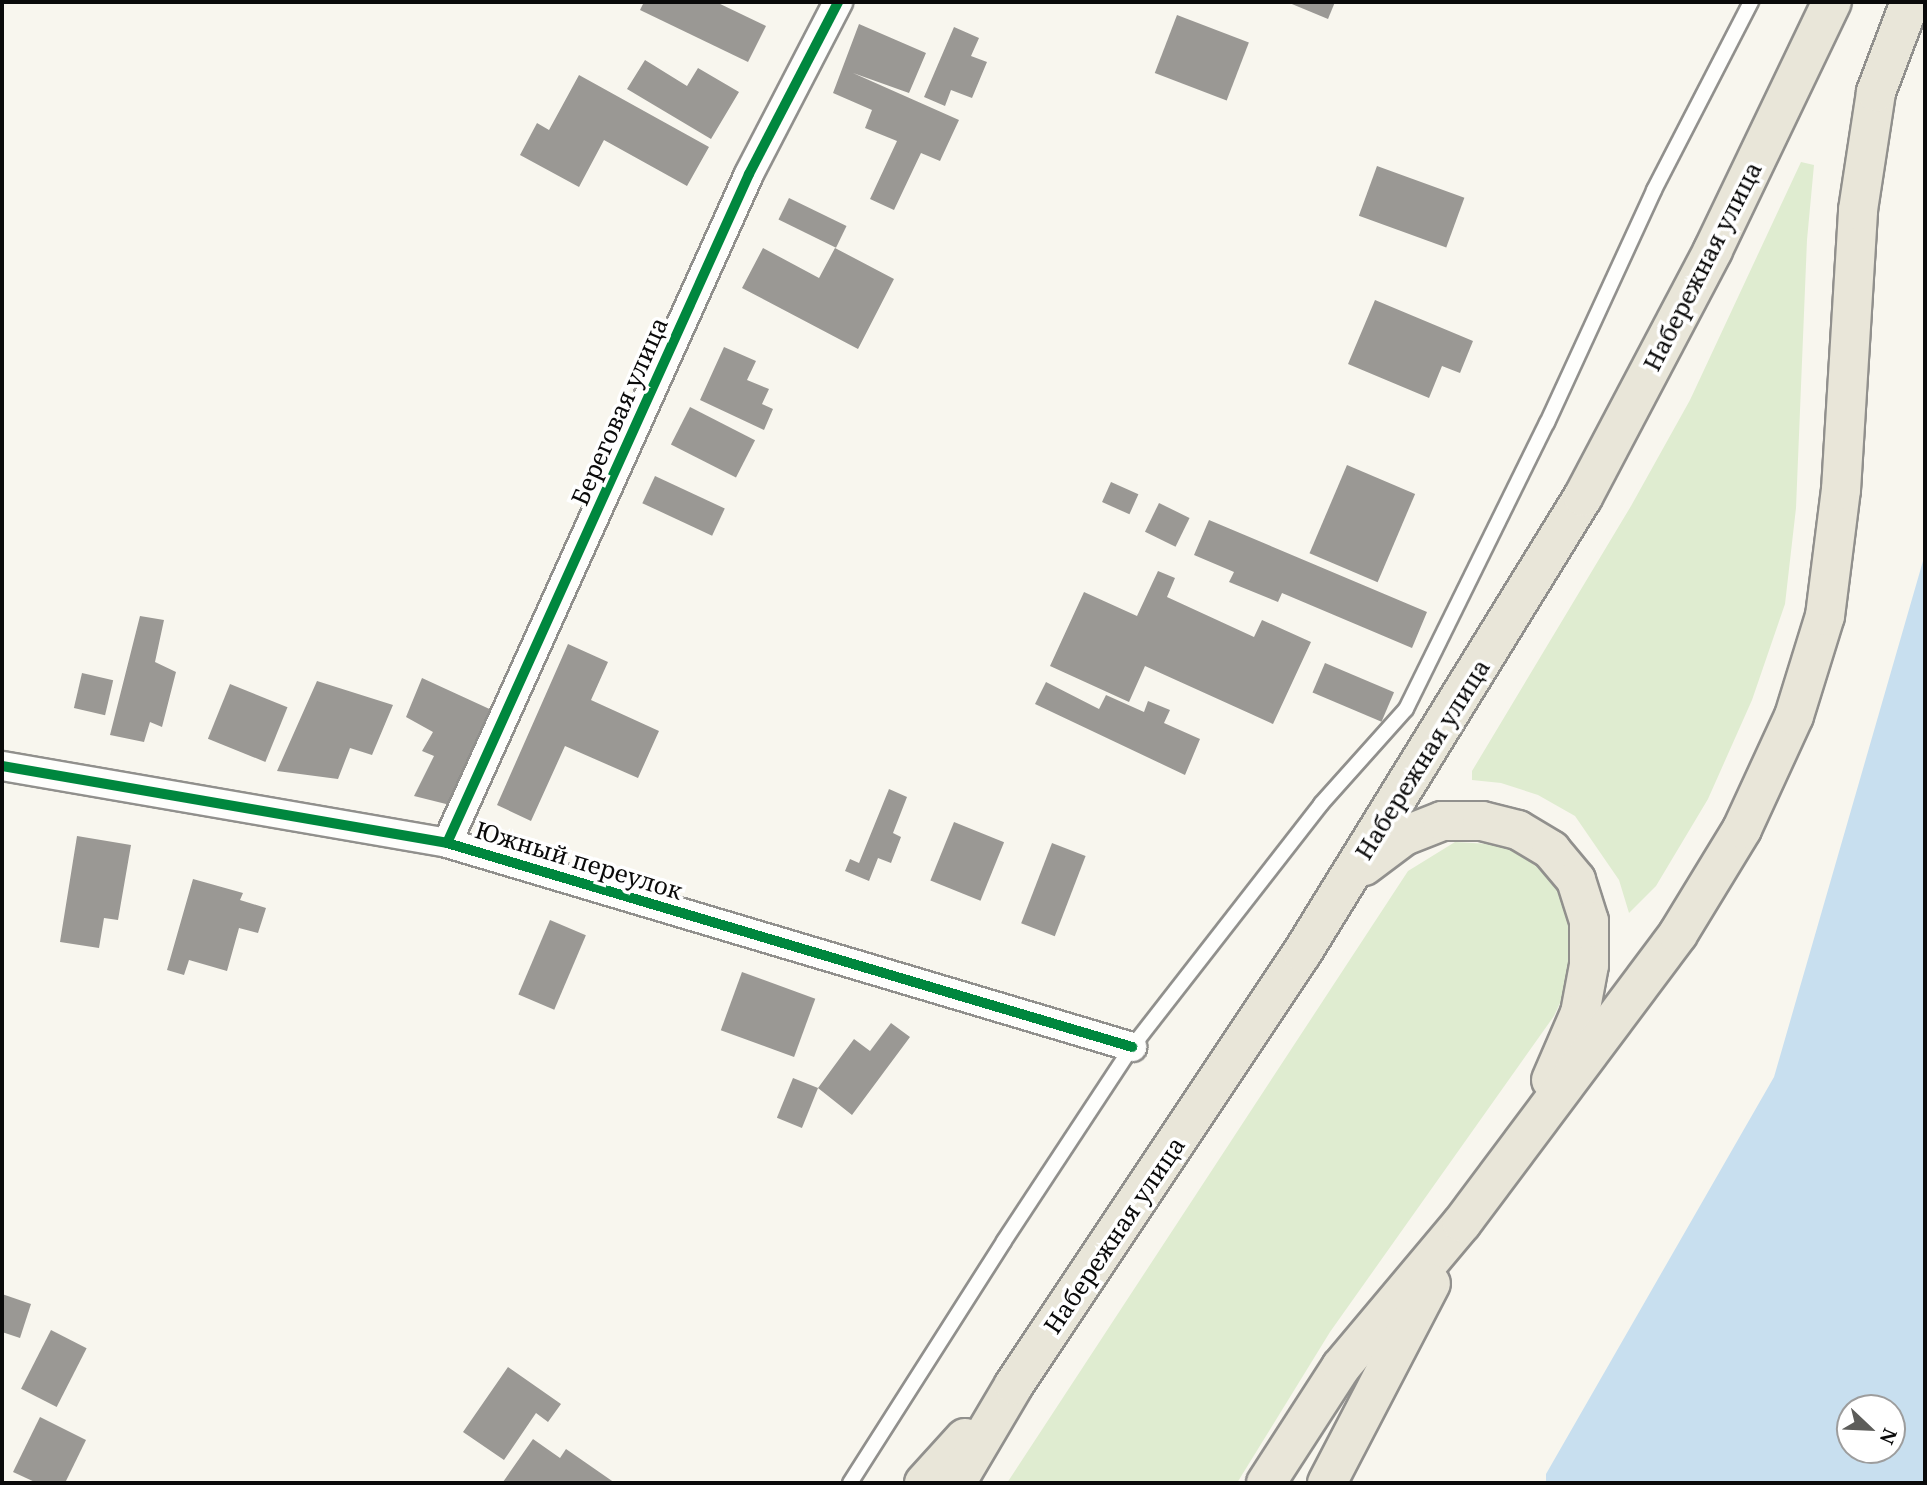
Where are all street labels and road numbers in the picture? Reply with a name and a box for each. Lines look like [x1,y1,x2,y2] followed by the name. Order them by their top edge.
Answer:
[1637,157,1767,375] street label: Набережная улица
[565,313,673,509] street label: Береговая улица
[1349,654,1495,864] street label: Набережная улица
[472,815,686,905] street label: Южный переулок
[1038,1131,1190,1339] street label: Набережная улица

